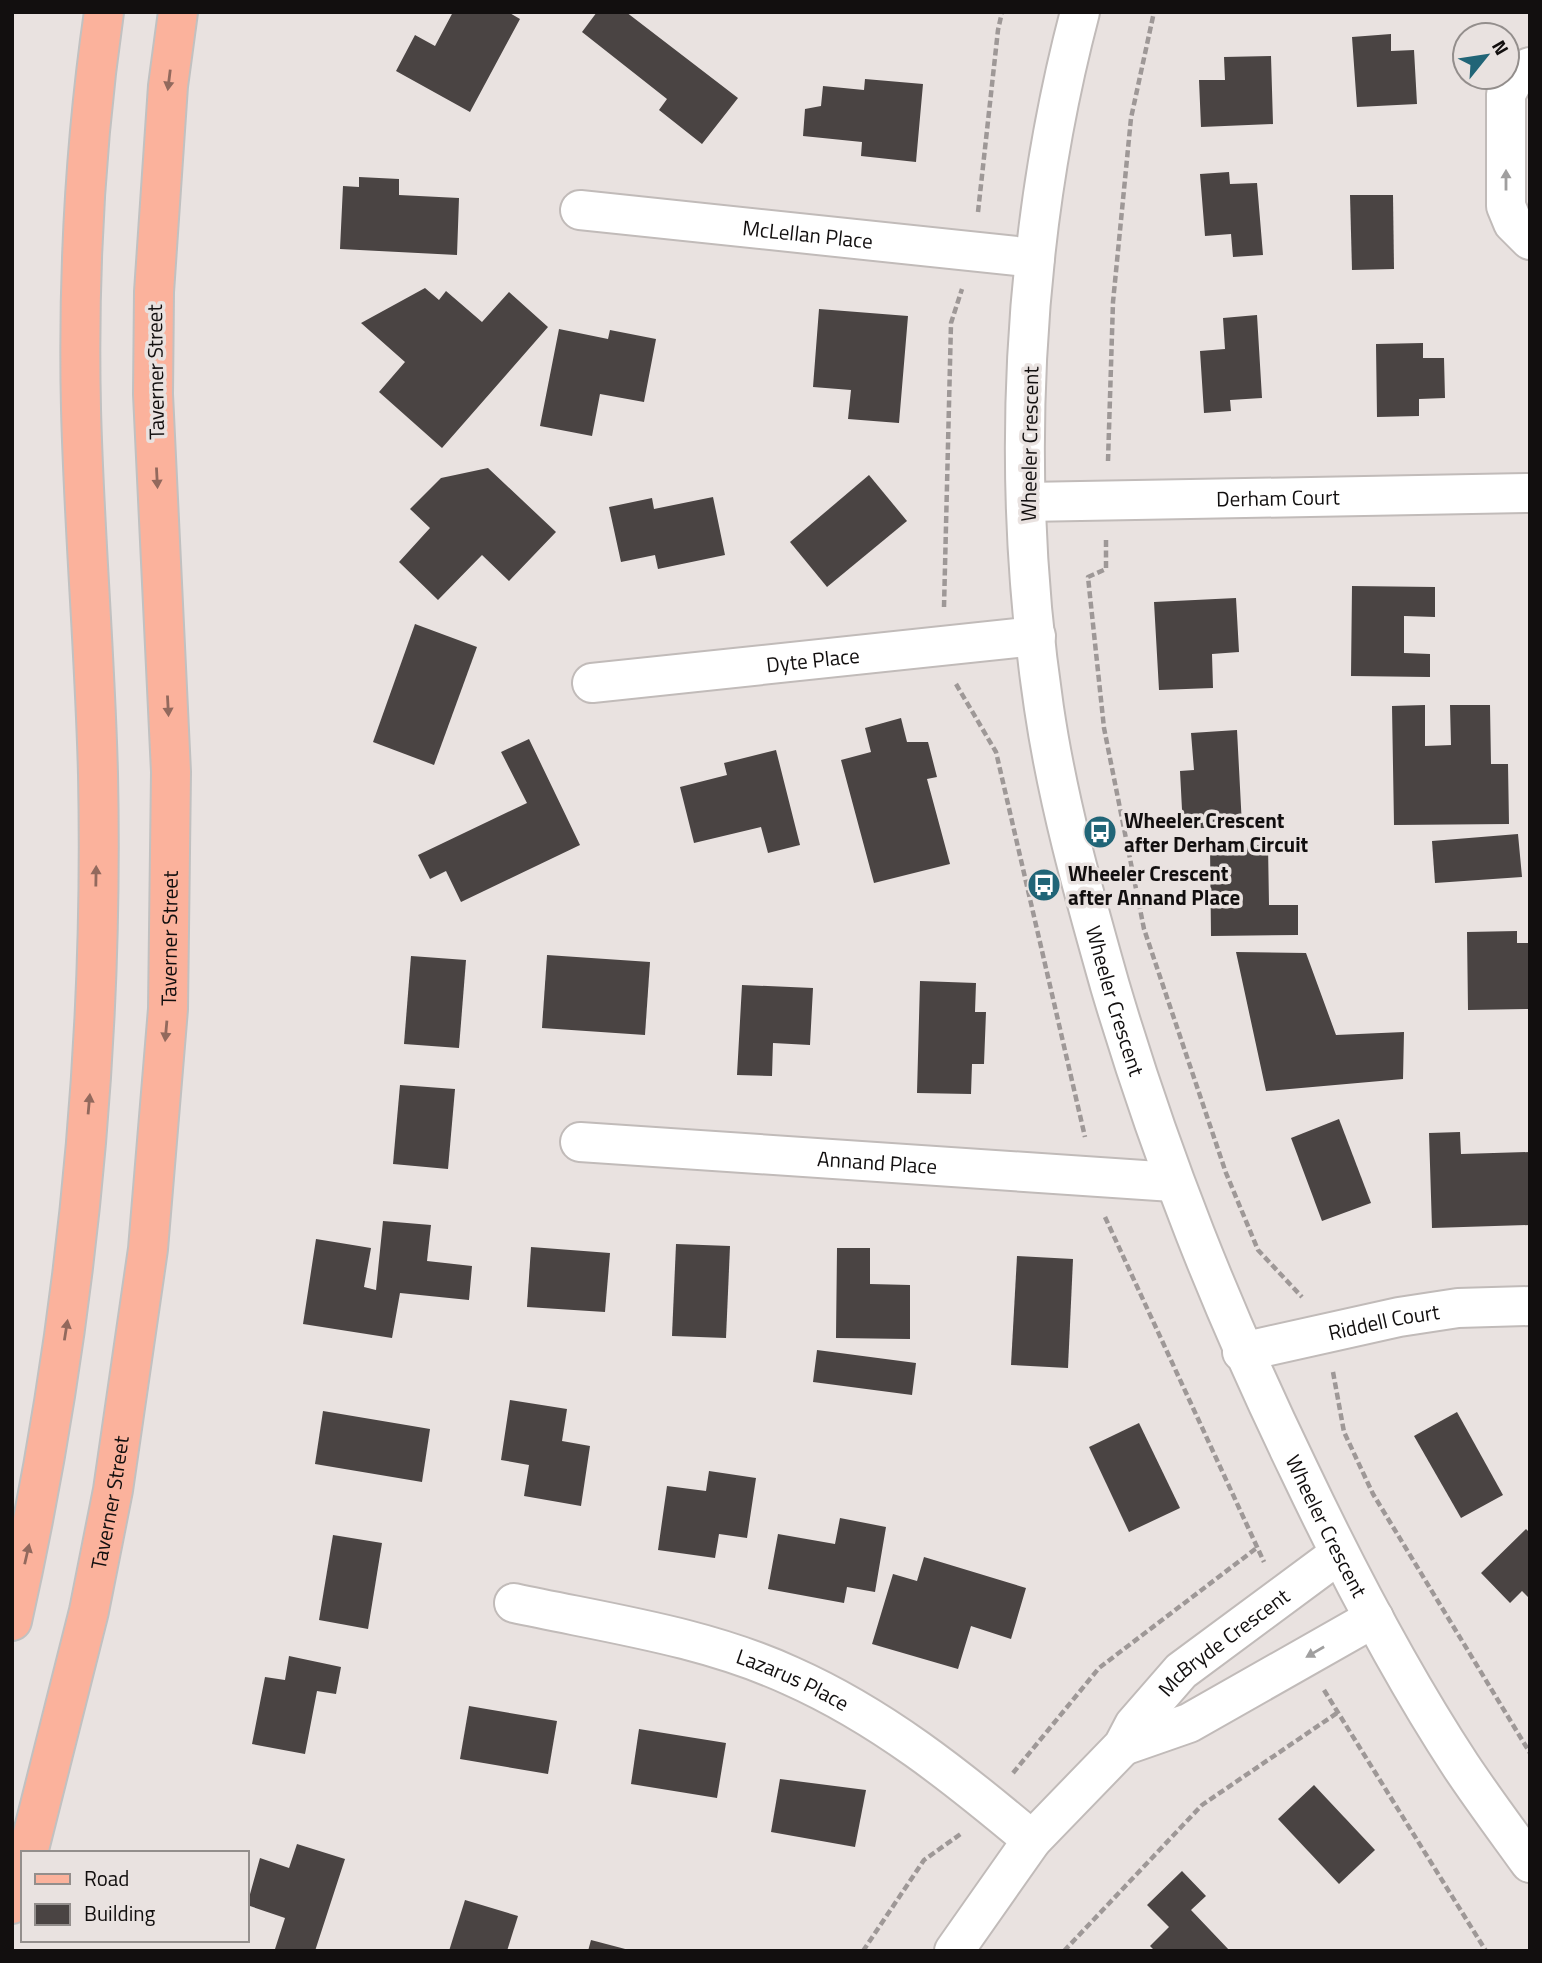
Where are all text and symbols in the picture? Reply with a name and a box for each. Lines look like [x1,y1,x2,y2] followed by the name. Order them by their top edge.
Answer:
[1451,21,1521,91] north arrow
[1485,34,1517,60] text: N
[163,69,174,91] one-way arrow
[1500,169,1512,191] one-way arrow
[741,211,875,257] street label: McLellan Place
[138,303,172,440] street label: Taverner Street
[1012,365,1046,522] street label: Wheeler Crescent
[152,468,163,490] one-way arrow
[1216,480,1341,515] street label: Derham Court
[764,639,861,680] street label: Dyte Place
[162,695,173,717] one-way arrow
[1124,804,1309,860] place label: Wheeler Crescent after Derham Circuit
[1081,813,1119,851] bus stop icon: Wheeler Crescent after Derham Circuit
[1068,857,1240,913] place label: Wheeler Crescent after Annand Place
[90,865,102,887] one-way arrow
[1025,866,1063,904] bus stop icon: Wheeler Crescent after Annand Place
[152,870,186,1006] street label: Taverner Street
[1078,922,1153,1081] street label: Wheeler Crescent
[160,1020,171,1042] one-way arrow
[84,1093,95,1115] one-way arrow
[816,1142,938,1182] street label: Annand Place
[1325,1295,1442,1348] street label: Riddell Court
[61,1319,72,1341] one-way arrow
[82,1433,137,1572] street label: Taverner Street
[1278,1449,1376,1603] street label: Wheeler Crescent
[22,1543,33,1565] one-way arrow
[1150,1580,1297,1703] street label: McBryde Crescent
[732,1640,855,1719] street label: Lazarus Place
[1305,1646,1324,1658] one-way arrow
[21,1851,248,1942] legend
[84,1862,129,1894] text: Road
[84,1897,156,1929] text: Building

